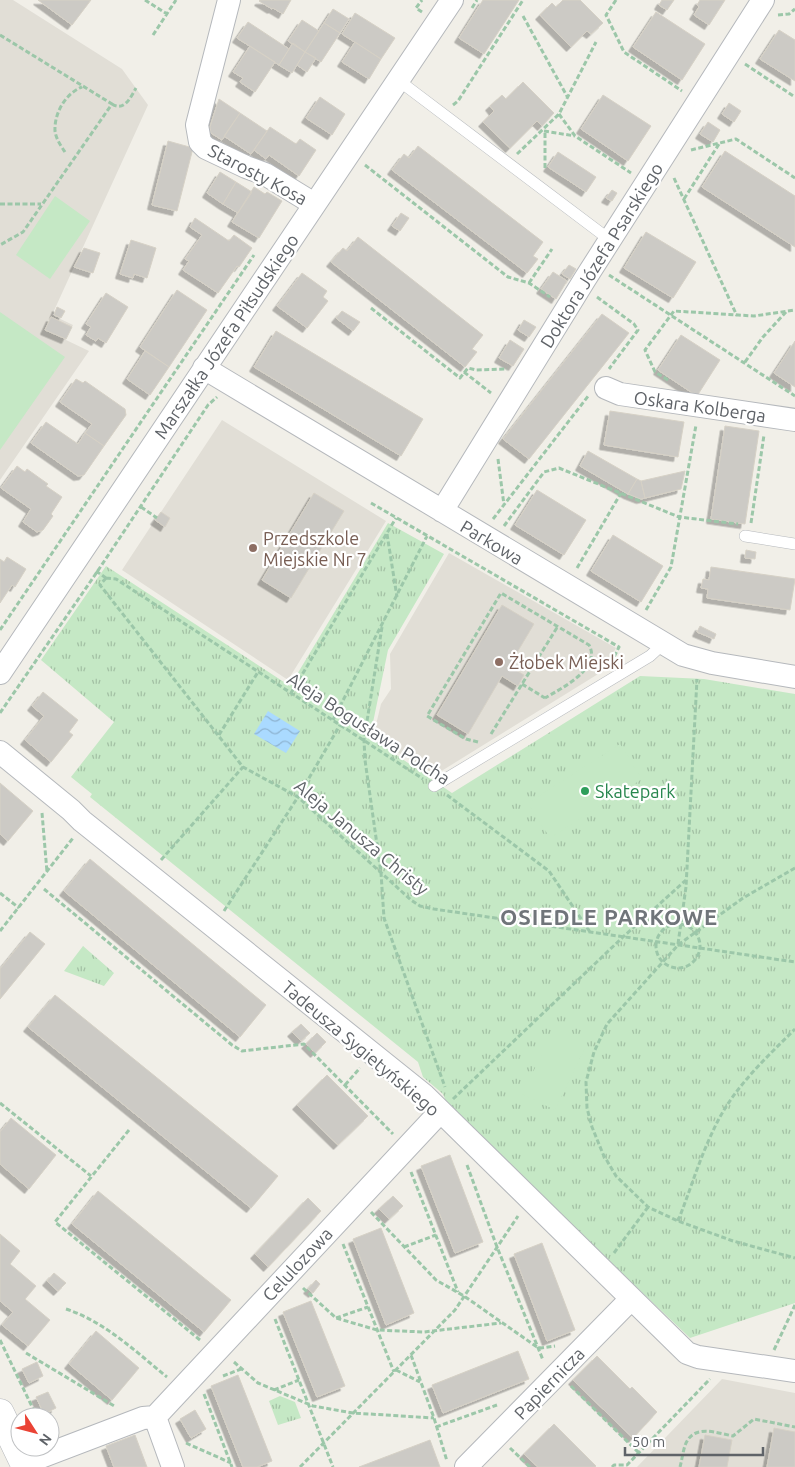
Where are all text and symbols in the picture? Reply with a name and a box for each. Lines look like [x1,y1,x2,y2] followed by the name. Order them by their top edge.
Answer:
[205,140,311,208] street label: Starosty Kosa
[536,159,666,351] street label: Doktora Józefa Psarskiego
[150,230,302,442] street label: Marszałka Józefa Piłsudskiego
[633,387,767,425] street label: Oskara Kolberga
[457,516,527,568] street label: Parkowa
[263,528,367,569] place label: Przedszkole Miejskie Nr 7
[247,542,259,554] marker: Przedszkole Miejskie Nr 7
[509,652,624,672] place label: Żłobek Miejski
[493,656,505,668] marker: Żłobek Miejski
[284,668,454,788] street label: Aleja Bogusława Polcha
[291,775,433,899] street label: Aleja Janusza Christy
[595,781,675,801] place label: Skatepark
[579,785,591,797] marker: Skatepark
[500,904,718,929] district label: OSIEDLE PARKOWE
[278,976,444,1120] street label: Tadeusza Sygietyńskiego
[258,1223,336,1305] street label: Celulozowa
[510,1343,588,1423] street label: Papiernicza
[10,1407,60,1457] north arrow
[625,1424,762,1456] scale bar
[36,1431,55,1449] text: N
[632,1433,665,1450] text: 50 m

